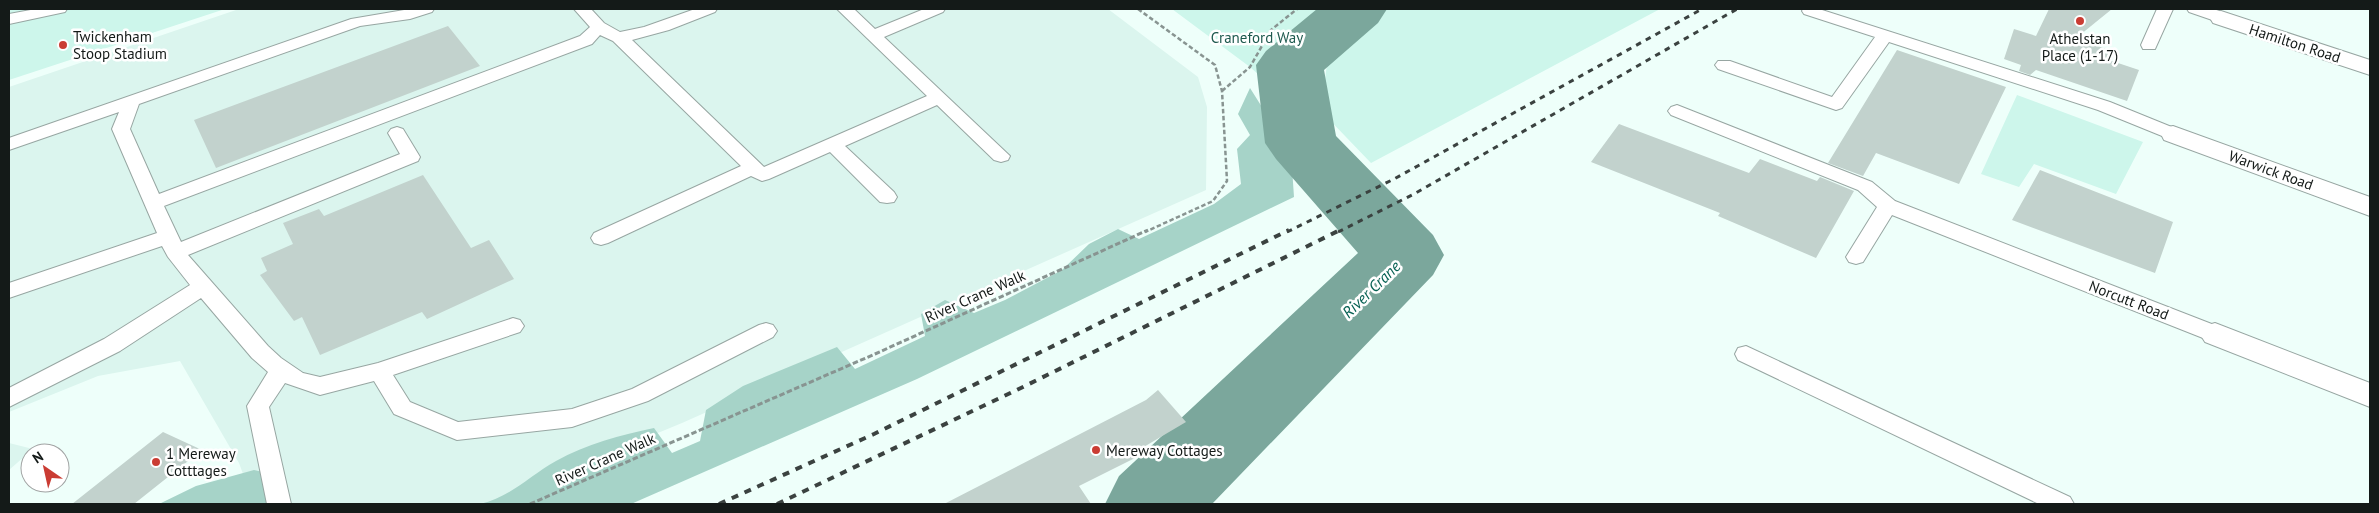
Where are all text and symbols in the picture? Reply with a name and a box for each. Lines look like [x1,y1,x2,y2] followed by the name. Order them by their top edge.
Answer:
[2074,15,2086,27] marker: Athelstan Place (1-17)
[2247,19,2343,67] street label: Hamilton Road
[73,27,167,63] place label: Twickenham Stoop Stadium
[1211,28,1303,47] park label: Craneford Way
[2042,29,2118,65] place label: Athelstan Place (1-17)
[57,39,69,51] marker: Twickenham Stoop Stadium
[2226,146,2316,194] street label: Warwick Road
[1338,256,1405,322] water label: River Crane
[922,265,1029,327] street label: River Crane Walk
[2086,276,2172,324] street label: Norcutt Road
[552,428,659,490] street label: River Crane Walk
[1106,441,1223,460] place label: Mereway Cottages
[20,443,70,493] north arrow
[166,444,236,480] place label: 1 Mereway Cotttages
[1090,444,1102,456] marker: Mereway Cottages
[29,447,47,467] text: N
[150,456,162,468] marker: 1 Mereway Cotttages

